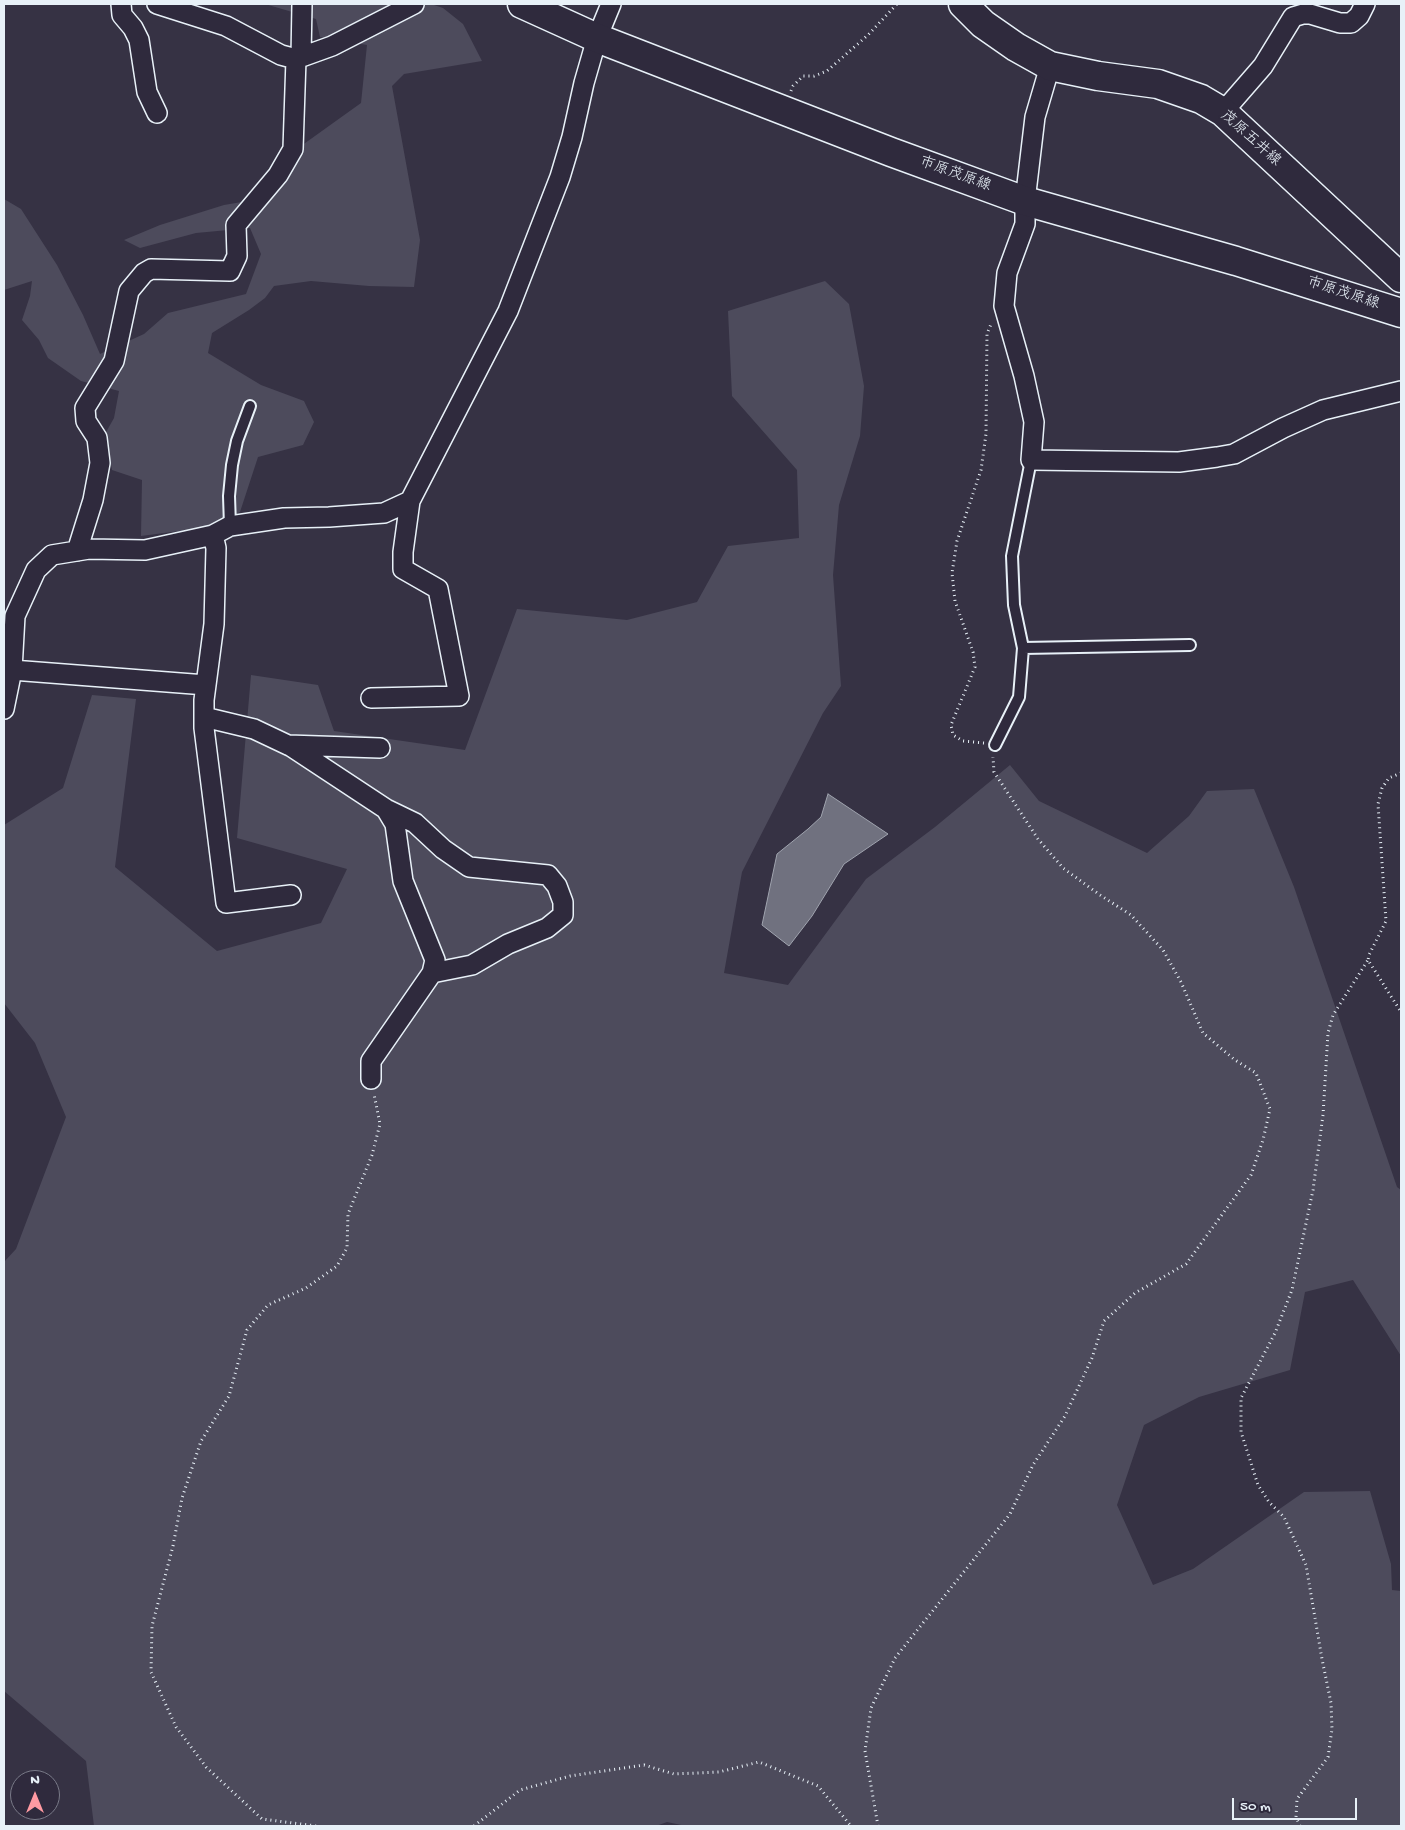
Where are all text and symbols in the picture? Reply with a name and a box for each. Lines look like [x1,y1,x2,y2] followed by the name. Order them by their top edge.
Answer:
[1216,107,1284,171] street label: 茂原五井線
[917,154,993,196] street label: 市原茂原線
[1305,274,1381,314] street label: 市原茂原線
[10,1770,60,1820] north arrow
[30,1772,40,1789] text: N
[1235,1788,1360,1820] scale bar
[1240,1798,1271,1816] text: 50 m

